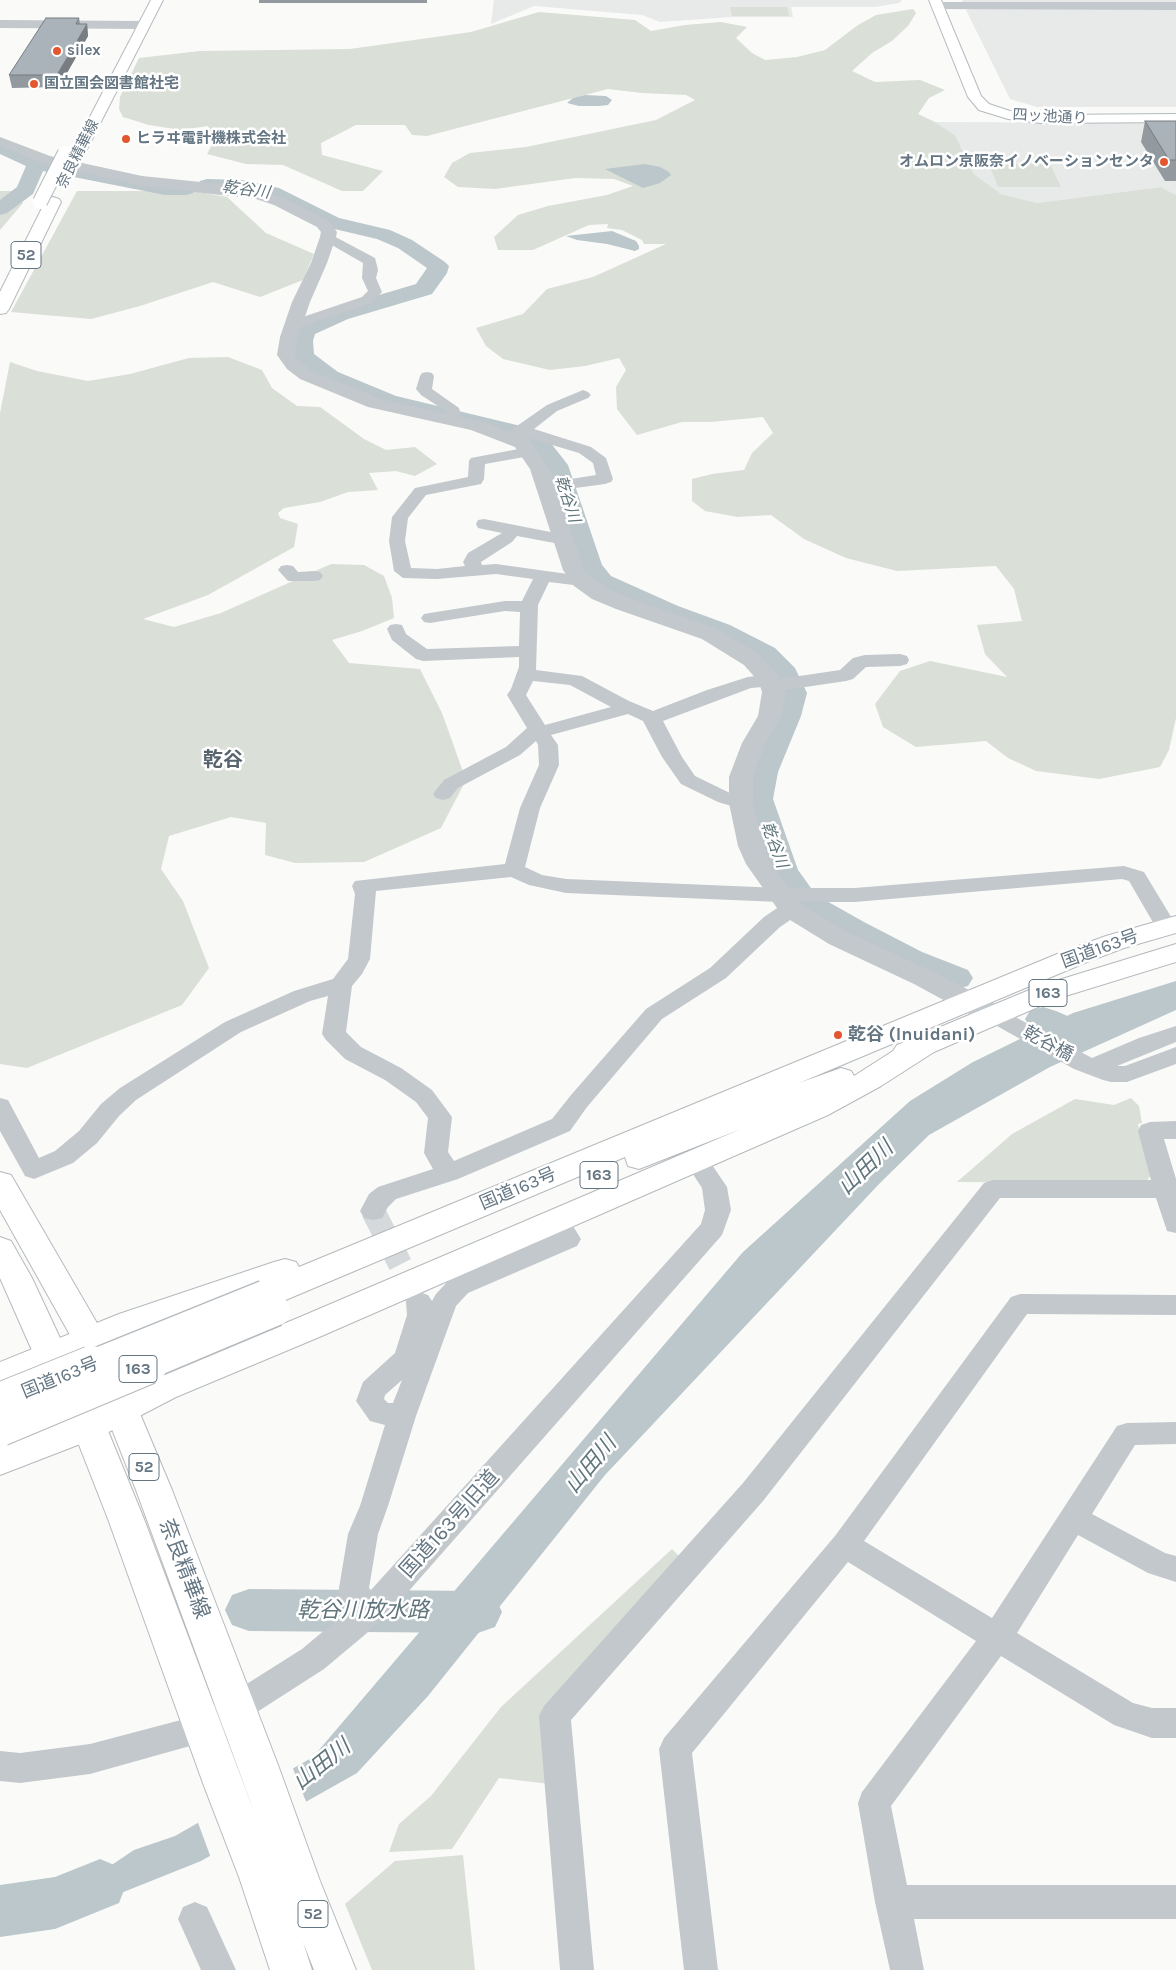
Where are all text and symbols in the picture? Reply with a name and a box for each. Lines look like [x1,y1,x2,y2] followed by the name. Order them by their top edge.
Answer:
[67,42,101,60] place label: silex
[51,45,63,57] marker: silex
[44,75,179,93] place label: 国立国会図書館社宅
[28,78,40,90] marker: 国立国会図書館社宅
[1012,106,1088,128] street label: 四ッ池通り
[53,117,103,191] street label: 奈良精華線
[136,130,286,148] place label: ヒラヰ電計機株式会社
[120,133,132,145] marker: ヒラヰ電計機株式会社
[899,153,1154,171] place label: オムロン京阪奈イノベーションセンタ
[1158,156,1170,168] marker: オムロン京阪奈イノベーションセンタ
[221,177,271,203] water label: 乾谷川
[11,242,41,268] road number: 52
[550,473,584,525] water label: 乾谷川
[203,748,243,772] district label: 乾谷
[756,819,792,871] water label: 乾谷川
[1058,925,1142,973] street label: 国道163号
[1029,980,1067,1006] road number: 163
[1019,1022,1077,1066] street label: 乾谷橋
[848,1024,976,1046] place label: 乾谷 (Inuidani)
[832,1029,844,1041] marker: 乾谷 (Inuidani)
[833,1136,899,1200] water label: 山田川
[580,1162,618,1188] road number: 163
[477,1163,559,1215] street label: 国道163号
[18,1353,102,1403] street label: 国道163号
[119,1356,157,1382] road number: 163
[560,1431,622,1499] water label: 山田川
[129,1454,159,1480] road number: 52
[395,1465,505,1583] street label: 国道163号旧道
[153,1515,215,1623] street label: 奈良精華線
[297,1598,429,1624] water label: 乾谷川放水路
[288,1734,356,1796] water label: 山田川
[298,1900,328,1928] road number: 52

